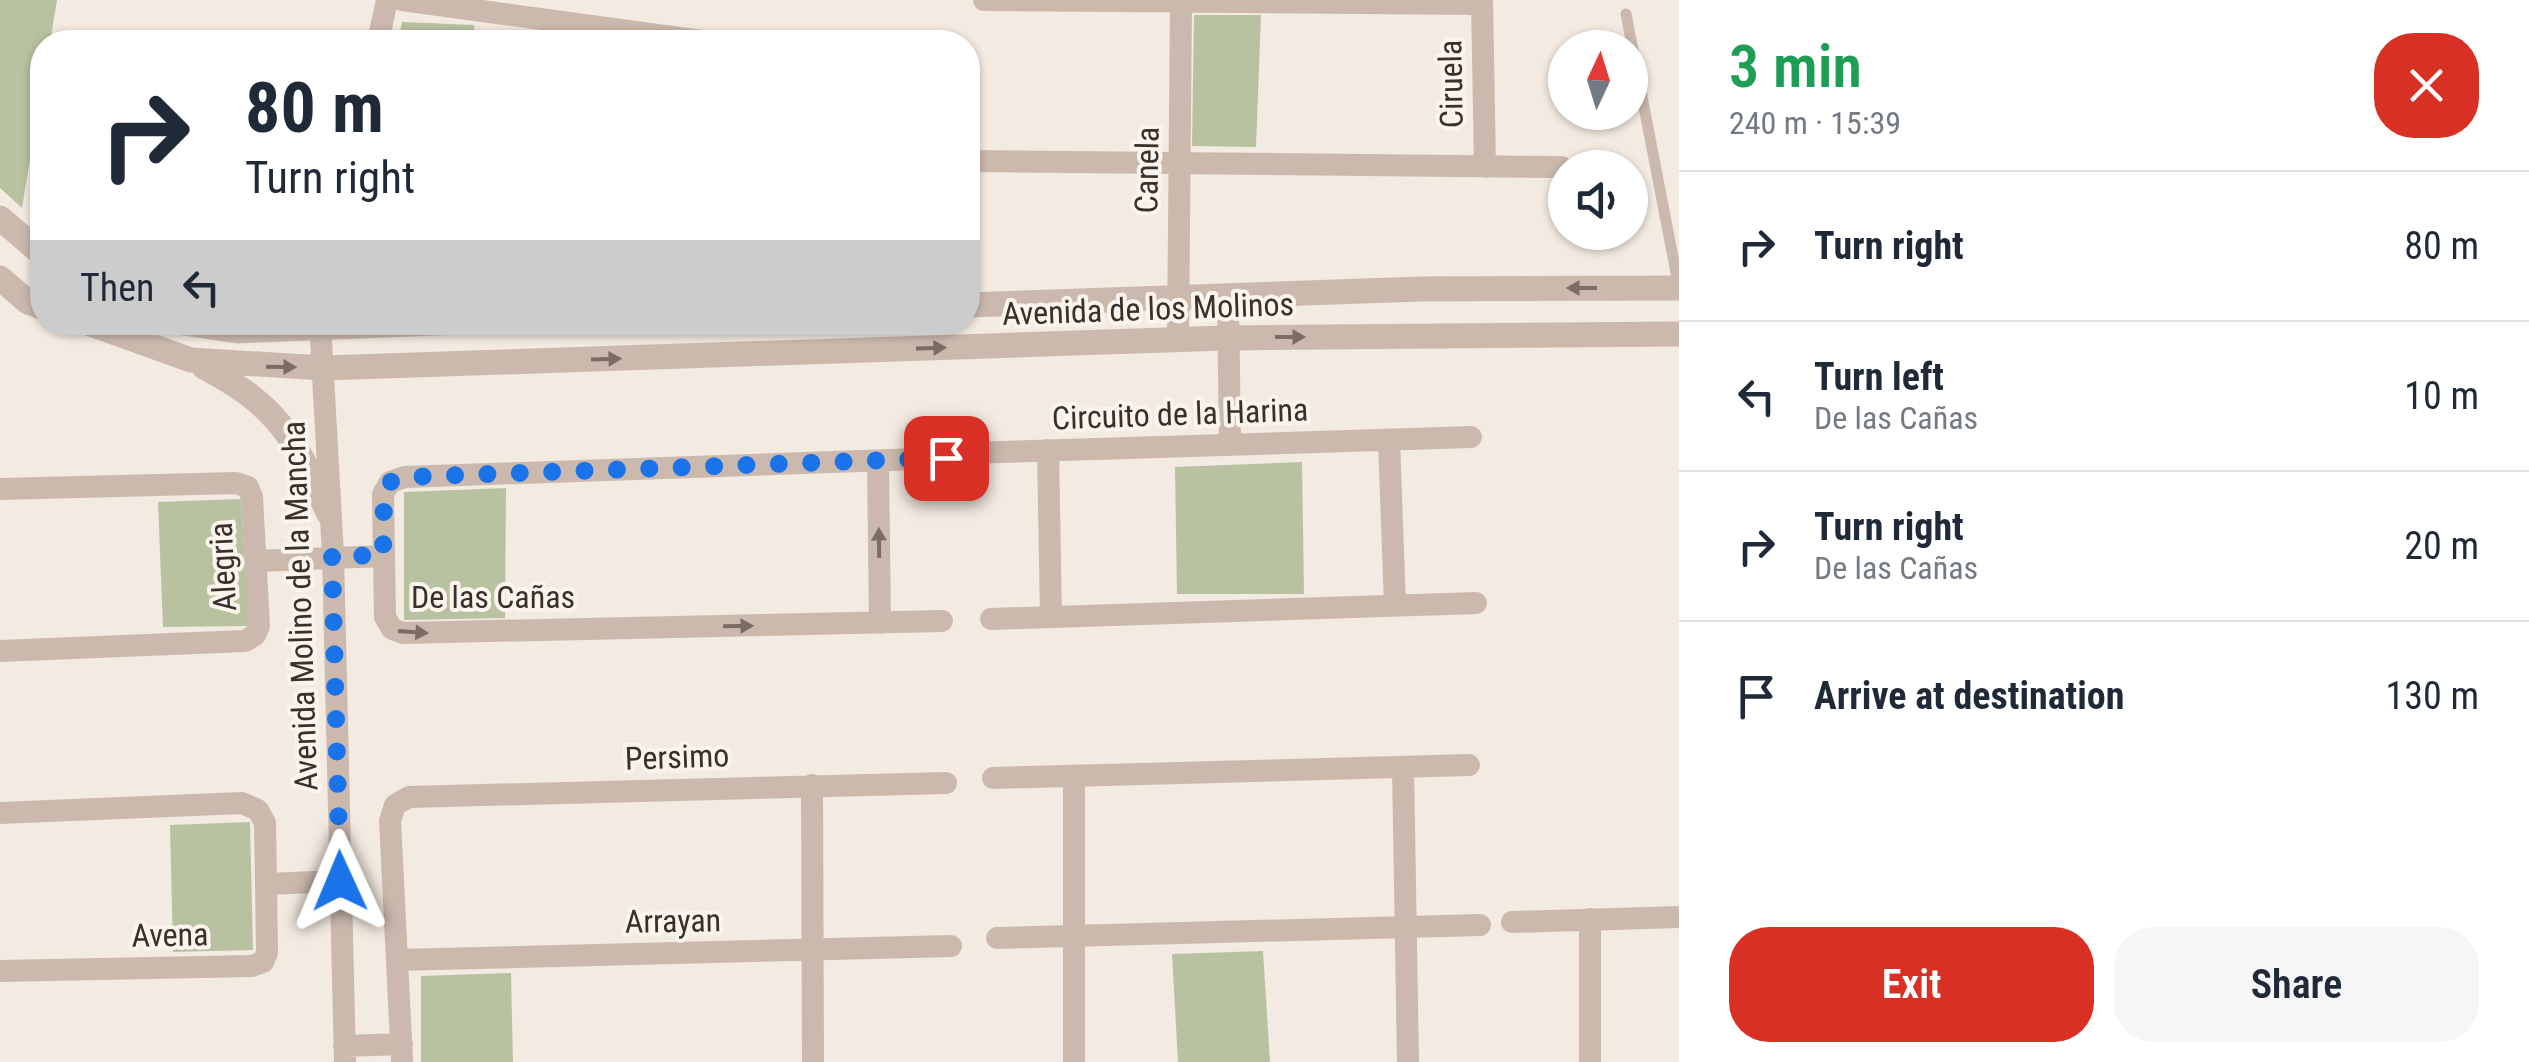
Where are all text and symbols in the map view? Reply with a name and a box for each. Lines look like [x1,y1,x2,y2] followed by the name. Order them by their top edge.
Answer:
[1548,30,1648,130] north arrow
[1548,30,1648,250] map controls
[1729,31,1862,102] text: 3 min
[2374,33,2479,138] button: close
[1431,39,1471,129] street label: Ciruela
[245,67,384,149] text: 80 m
[80,70,210,200] icon: right
[1729,104,1901,142] text: 240 m · 15:39
[1127,126,1167,214] street label: Canela
[1548,150,1648,250] button: sound
[245,151,415,204] text: Turn right
[1729,219,1784,274] icon: right
[1814,224,1964,268] text: Turn right
[2404,224,2479,268] text: 80 m
[174,260,229,315] icon: left
[80,266,154,310] text: Then
[1565,280,1597,296] one-way arrow
[1001,285,1295,333] street label: Avenida de los Molinos
[1275,329,1307,345] one-way arrow
[915,340,947,356] one-way arrow
[590,351,622,367] one-way arrow
[1814,355,1944,399] text: Turn left
[265,360,297,376] one-way arrow
[1729,369,1784,424] icon: left
[2404,374,2479,418] text: 10 m
[1051,391,1309,437] street label: Circuito de la Harina
[1814,399,1978,437] text: De las Cañas
[904,416,989,501] pin
[275,420,325,792] street label: Avenida Molino de la Mancha
[919,431,974,486] icon: arrive
[1814,505,1964,549] text: Turn right
[1729,519,1784,574] icon: right
[202,522,244,612] street label: Alegria
[2404,524,2479,568] text: 20 m
[871,526,887,558] one-way arrow
[1814,549,1978,587] text: De las Cañas
[411,578,575,616] street label: De las Cañas
[723,618,755,634] one-way arrow
[398,624,430,640] one-way arrow
[1729,669,1784,724] icon: arrive
[1814,674,2124,718] text: Arrive at destination
[2385,674,2479,718] text: 130 m
[624,736,730,778] street label: Persimo
[288,829,392,933] position arrow
[625,901,721,941] street label: Arrayan
[131,915,209,955] street label: Avena
[1729,927,2094,1042] button: Exit
[2114,927,2479,1042] button: Share

